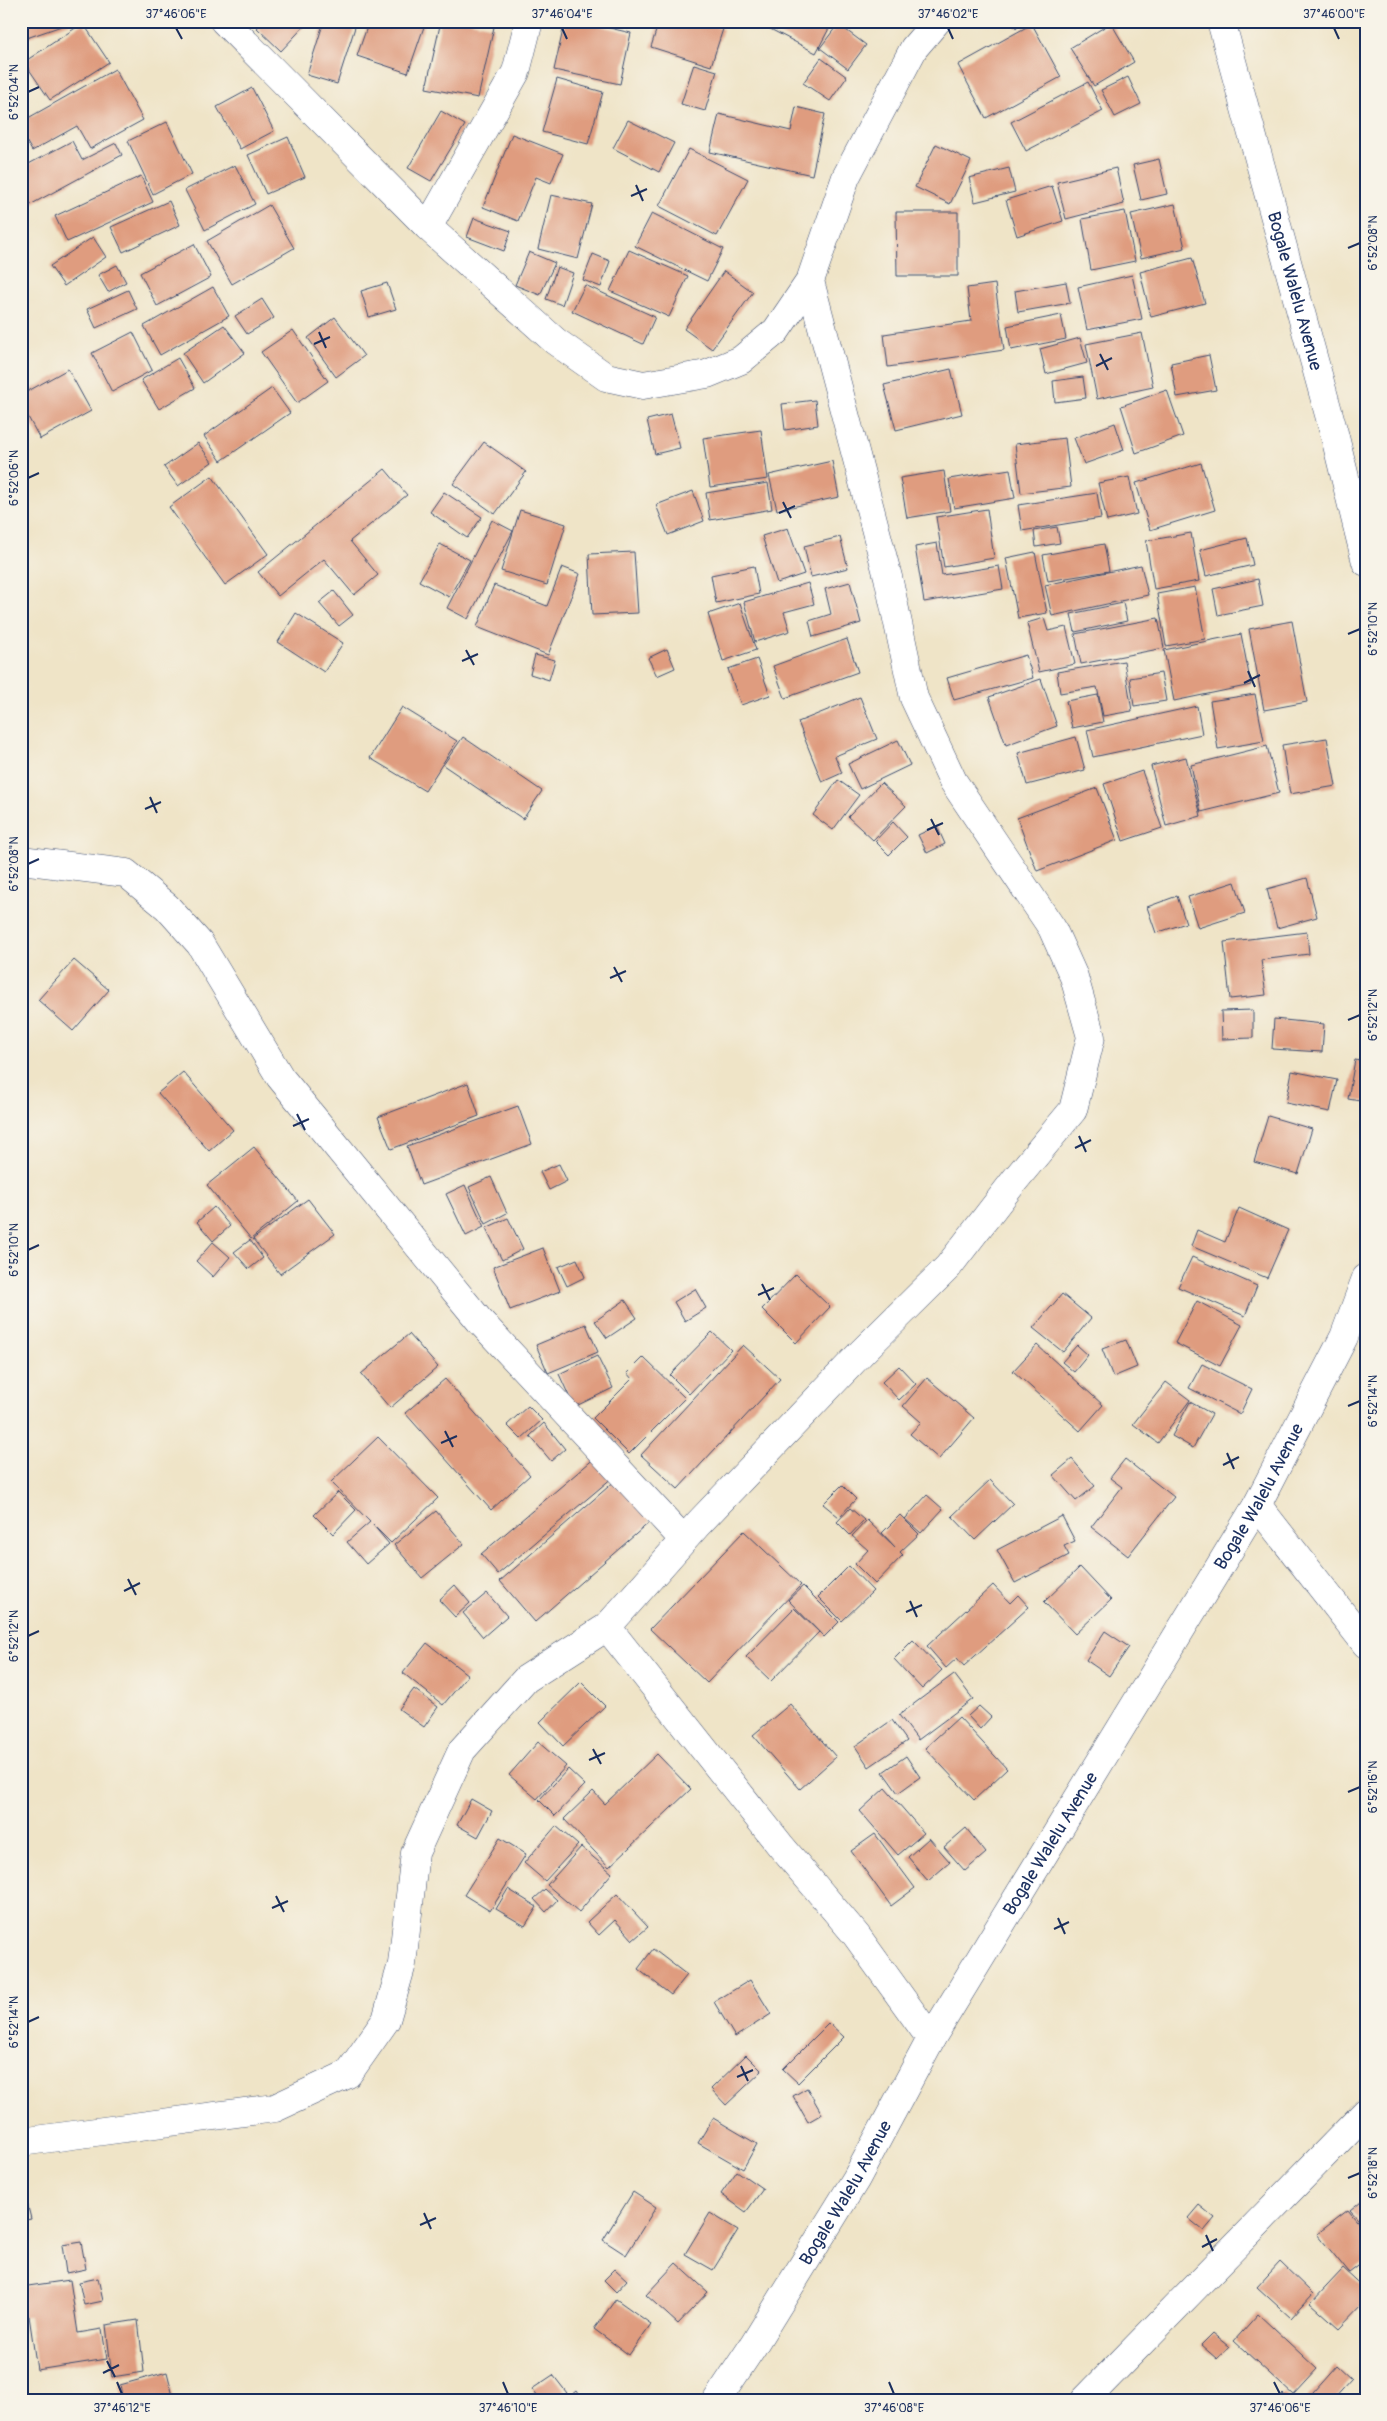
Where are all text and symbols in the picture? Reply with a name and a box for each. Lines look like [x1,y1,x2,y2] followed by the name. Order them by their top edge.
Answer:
[146,7,206,22] text: 37°46'06"E
[532,7,592,22] text: 37°46'04"E
[918,7,978,22] text: 37°46'02"E
[1303,7,1365,22] text: 37°46'00"E
[7,64,22,120] text: 6°52'04"N
[1262,209,1327,373] street label: Bogale Walelu Avenue
[1366,215,1381,271] text: 6°52'08"N
[7,450,22,506] text: 6°52'06"N
[1366,602,1381,656] text: 6°52'10"N
[7,836,22,892] text: 6°52'08"N
[1366,989,1381,1041] text: 6°52'12"N
[7,1223,22,1277] text: 6°52'10"N
[1366,1375,1381,1427] text: 6°52'14"N
[1209,1420,1309,1574] street label: Bogale Walelu Avenue
[7,1610,22,1662] text: 6°52'12"N
[1366,1761,1381,1813] text: 6°52'16"N
[998,1768,1103,1920] street label: Bogale Walelu Avenue
[7,1996,22,2048] text: 6°52'14"N
[795,2117,897,2270] street label: Bogale Walelu Avenue
[1366,2147,1381,2199] text: 6°52'18"N
[93,2401,151,2416] text: 37°46'12"E
[479,2401,537,2416] text: 37°46'10"E
[864,2401,924,2416] text: 37°46'08"E
[1250,2401,1310,2416] text: 37°46'06"E

